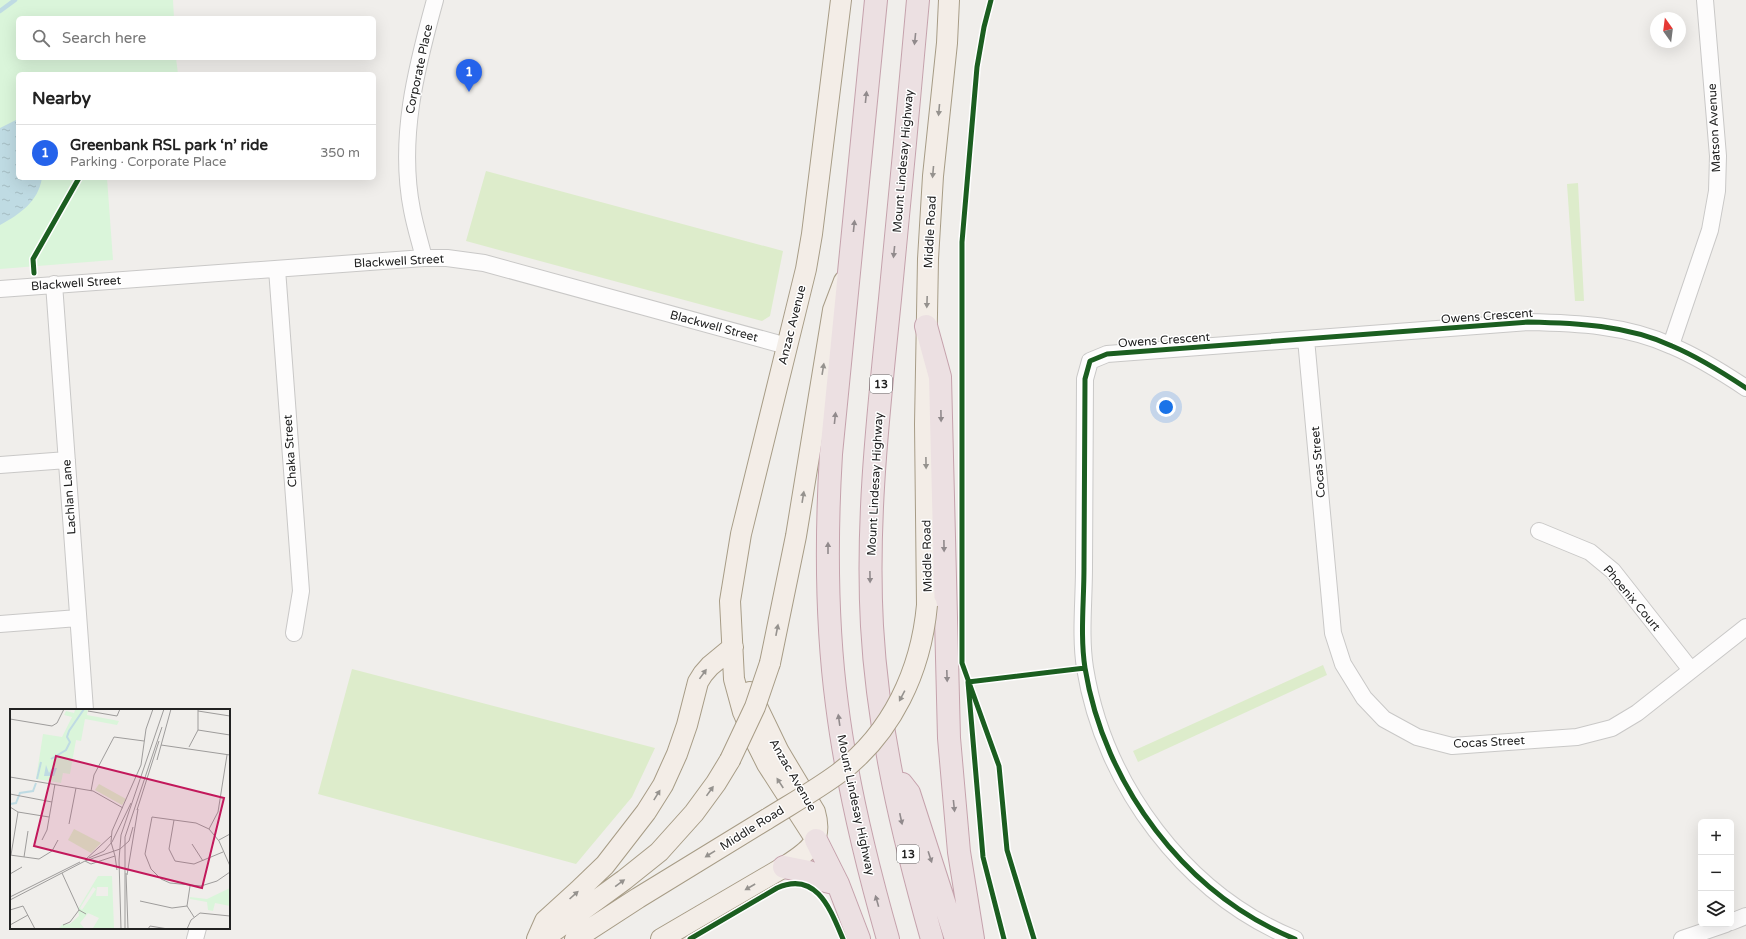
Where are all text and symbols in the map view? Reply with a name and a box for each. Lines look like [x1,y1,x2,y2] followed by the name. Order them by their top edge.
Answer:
[1650,12,1686,48] north arrow
[16,16,376,60] search box
[403,23,435,115] street label: Corporate Place
[30,27,52,49] icon: search
[62,29,146,47] text: Search here
[911,33,918,45] one-way arrow
[456,59,482,92] pin: 1
[1705,83,1723,173] street label: Matson Avenue
[32,88,91,109] text: Nearby
[890,88,916,233] street label: Mount Lindesay Highway
[863,91,870,103] one-way arrow
[935,104,942,116] one-way arrow
[70,136,268,154] text: Greenbank RSL park ‘n’ ride
[41,145,49,161] text: 1
[320,145,360,161] text: 350 m
[70,154,226,170] text: Parking · Corporate Place
[930,166,937,178] one-way arrow
[921,195,939,269] street label: Middle Road
[850,220,857,232] one-way arrow
[891,246,898,258] one-way arrow
[353,252,445,270] street label: Blackwell Street
[30,273,122,293] street label: Blackwell Street
[775,284,809,366] street label: Anzac Avenue
[924,296,930,309] one-way arrow
[1440,306,1534,326] street label: Owens Crescent
[668,308,760,345] street label: Blackwell Street
[1117,330,1211,350] street label: Owens Crescent
[821,363,827,375] one-way arrow
[870,375,892,393] road number: 13
[1156,397,1176,417] your location
[938,410,944,423] one-way arrow
[864,411,886,556] street label: Mount Lindesay Highway
[832,412,838,424] one-way arrow
[280,414,300,488] street label: Chaka Street
[1308,425,1328,498] street label: Cocas Street
[922,457,929,469] one-way arrow
[59,459,79,535] street label: Lachlan Lane
[800,491,806,503] one-way arrow
[919,520,935,592] street label: Middle Road
[941,540,947,553] one-way arrow
[825,541,831,554] one-way arrow
[1601,562,1664,634] street label: Phoenix Court
[867,571,873,584] one-way arrow
[775,624,781,636] one-way arrow
[699,669,707,680] one-way arrow
[944,670,950,683] one-way arrow
[899,691,906,702] one-way arrow
[10,709,230,929] inset map
[836,714,842,726] one-way arrow
[834,733,878,877] street label: Mount Lindesay Highway
[1453,733,1526,751] street label: Cocas Street
[767,736,820,814] street label: Anzac Avenue
[776,778,784,789] one-way arrow
[706,786,714,796] one-way arrow
[653,790,661,800] one-way arrow
[951,800,957,812] one-way arrow
[717,803,787,853] street label: Middle Road
[898,813,904,826] one-way arrow
[1698,819,1734,927] map controls
[1698,819,1734,855] button: +
[897,845,919,863] road number: 13
[705,850,715,858] one-way arrow
[927,851,933,863] one-way arrow
[1698,855,1734,891] button: −
[614,879,625,888] one-way arrow
[745,883,756,890] one-way arrow
[569,890,579,899] one-way arrow
[1698,891,1734,927] button: layers
[874,895,880,908] one-way arrow

